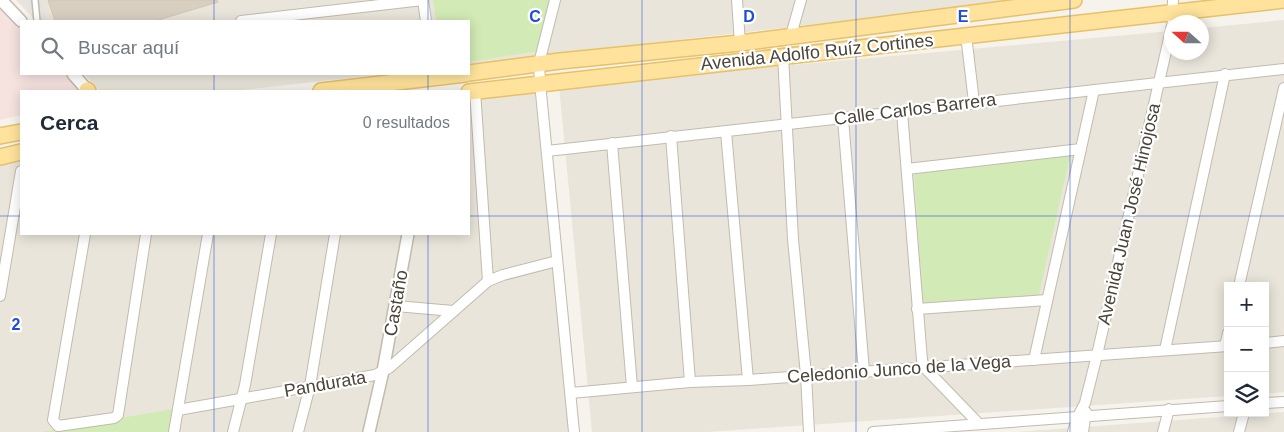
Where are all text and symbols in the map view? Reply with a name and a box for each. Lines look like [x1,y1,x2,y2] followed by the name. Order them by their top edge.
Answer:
[529,8,541,25] text: C
[743,8,755,25] text: D
[958,8,969,25] text: E
[1164,15,1209,60] north arrow
[20,20,470,75] search box
[700,30,934,74] street label: Avenida Adolfo Ruíz Cortines
[38,34,66,62] icon: search
[78,37,179,58] text: Buscar aquí
[833,89,998,129] street label: Calle Carlos Barrera
[1094,100,1164,327] street label: Avenida Juan José Hinojosa
[40,111,98,134] text: Cerca
[363,114,450,131] text: 0 resultados
[380,268,412,338] street label: Castaño
[1224,282,1269,417] map controls
[1224,282,1269,327] button: +
[12,316,21,333] text: 2
[1224,327,1269,372] button: −
[786,351,1012,387] street label: Celedonio Junco de la Vega
[282,367,369,401] street label: Pandurata
[1224,372,1269,417] button: layers

